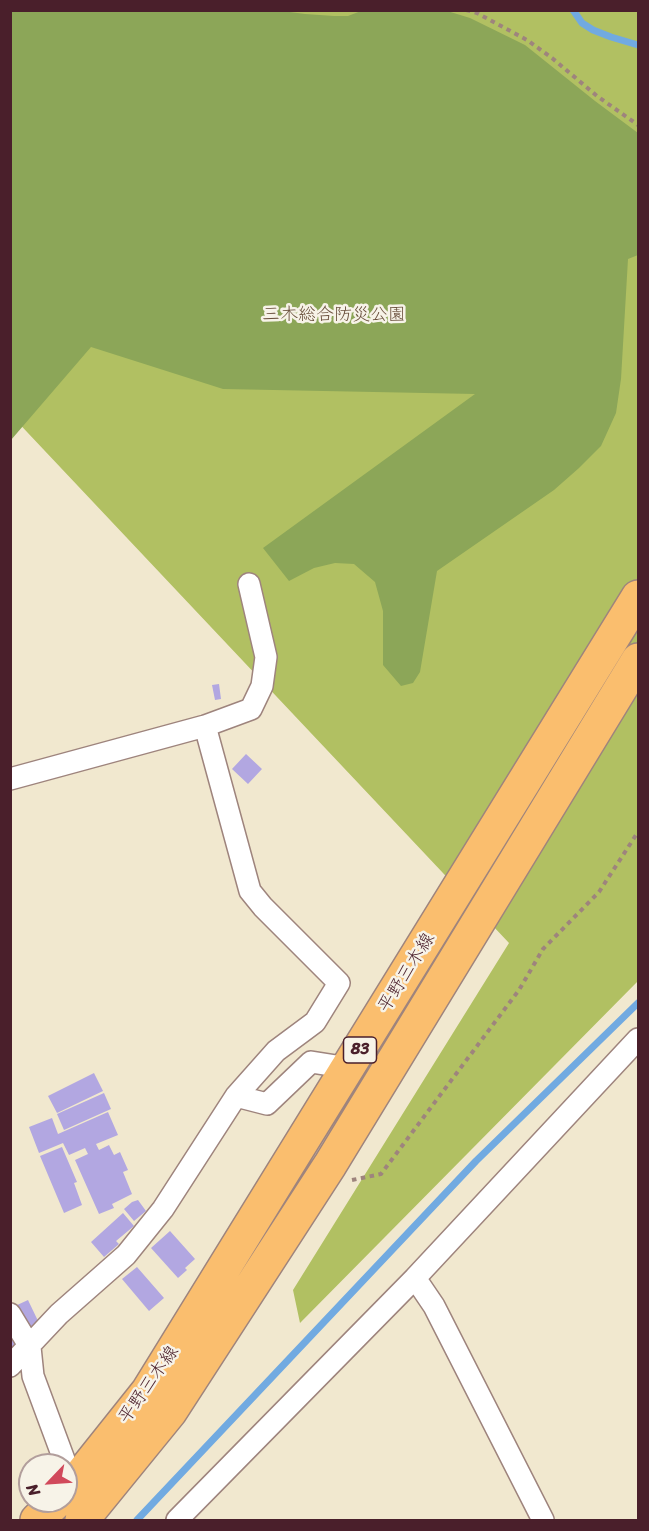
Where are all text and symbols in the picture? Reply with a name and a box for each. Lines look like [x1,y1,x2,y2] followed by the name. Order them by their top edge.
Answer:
[262,304,406,326] park label: 三木総合防災公園
[374,929,440,1017] street label: 平野三木線
[344,1037,376,1063] road number: 83
[114,1342,184,1428] street label: 平野三木線
[18,1453,78,1513] north arrow
[18,1479,49,1501] text: N

